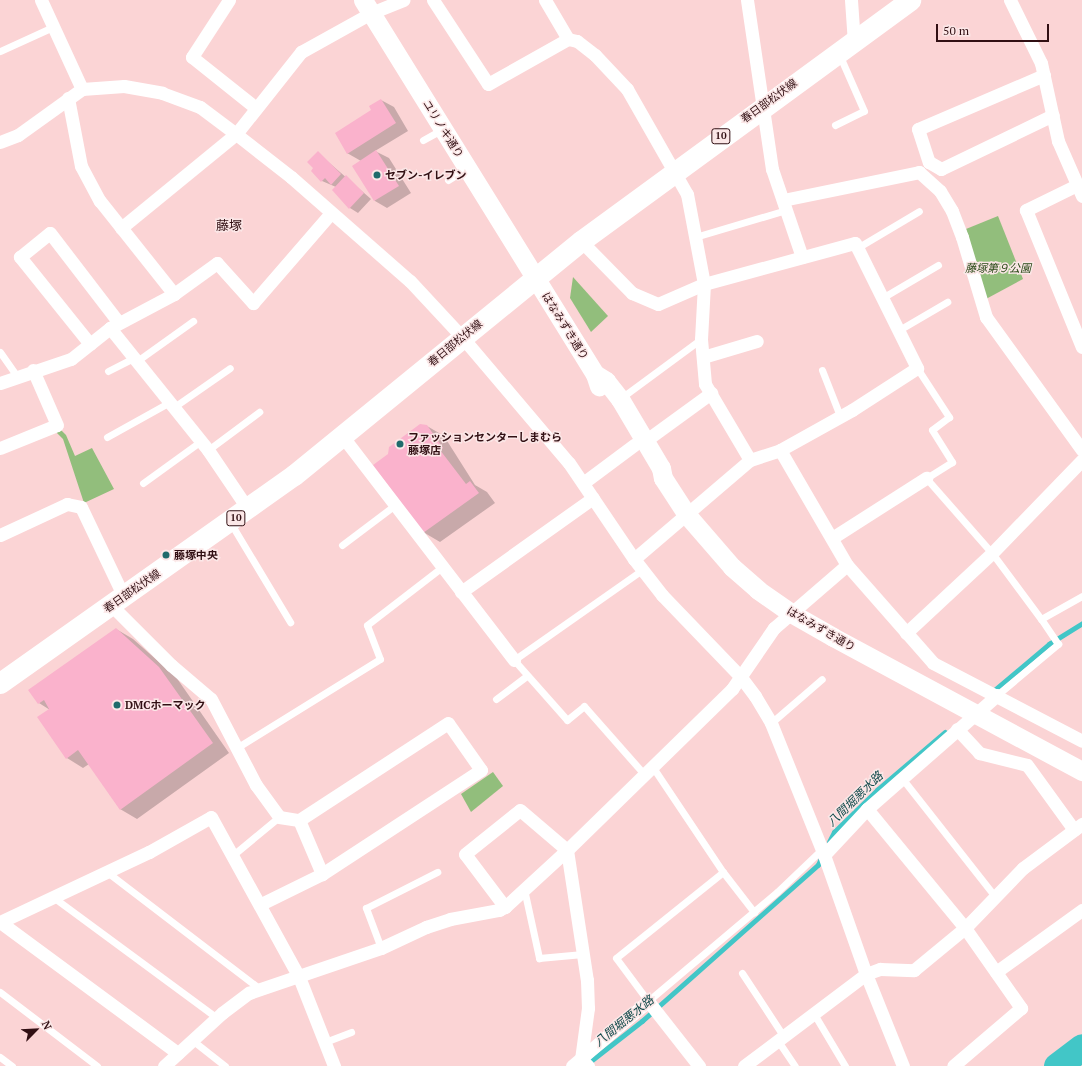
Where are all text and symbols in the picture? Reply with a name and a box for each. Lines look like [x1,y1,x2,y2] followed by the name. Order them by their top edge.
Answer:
[938,16,1051,42] scale bar
[943,23,969,38] text: 50 m
[738,76,800,126] street label: 春日部松伏線
[420,98,466,160] street label: ユリノキ通り
[711,128,731,144] road number: 10
[385,168,467,182] place label: セブン-イレブン
[372,170,382,180] marker: セブン-イレブン
[216,217,242,233] district label: 藤塚
[965,261,1031,275] park label: 藤塚第９公園
[539,290,591,362] street label: はなみずき通り
[425,317,485,369] street label: 春日部松伏線
[408,431,562,457] place label: ファッションセンターしまむら 藤塚店
[395,439,405,449] marker: ファッションセンターしまむら 藤塚店
[226,510,246,526] road number: 10
[174,548,218,562] place label: 藤塚中央
[161,550,171,560] marker: 藤塚中央
[101,567,163,615] street label: 春日部松伏線
[784,604,858,654] street label: はなみずき通り
[125,698,205,712] place label: DMCホーマック
[112,700,122,710] marker: DMCホーマック
[824,769,886,829] water label: 八間堀悪水路
[591,993,657,1049] water label: 八間堀悪水路
[16,1010,56,1050] north arrow
[39,1018,55,1032] text: N

